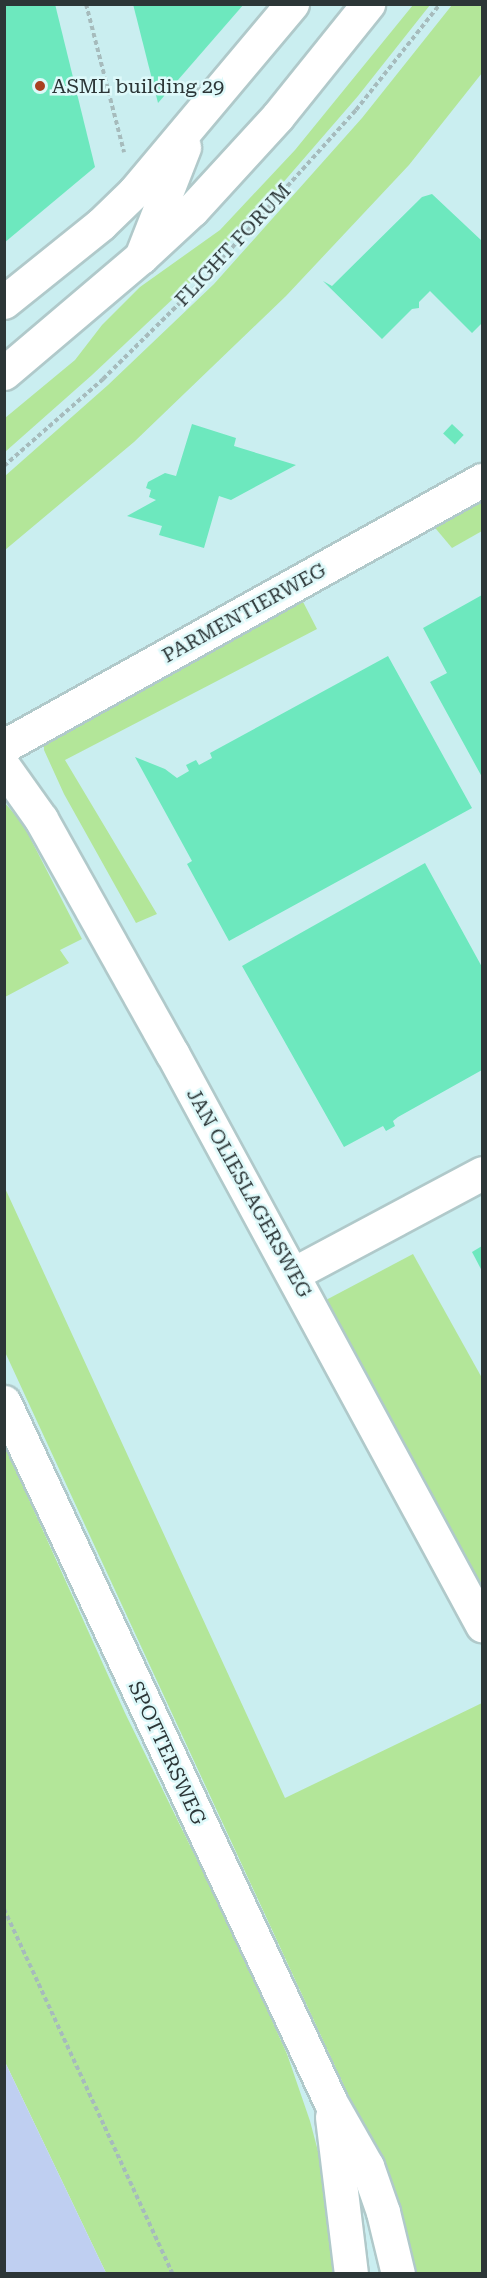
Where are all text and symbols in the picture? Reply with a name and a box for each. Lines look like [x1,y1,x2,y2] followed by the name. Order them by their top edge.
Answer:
[52,74,224,98] place label: ASML building 29
[33,79,47,93] marker: ASML building 29
[170,179,296,311] street label: FLIGHT FORUM
[158,558,330,668] street label: PARMENTIERWEG
[181,1084,317,1302] street label: JAN OLIESLAGERSWEG
[123,1677,211,1829] street label: SPOTTERSWEG

